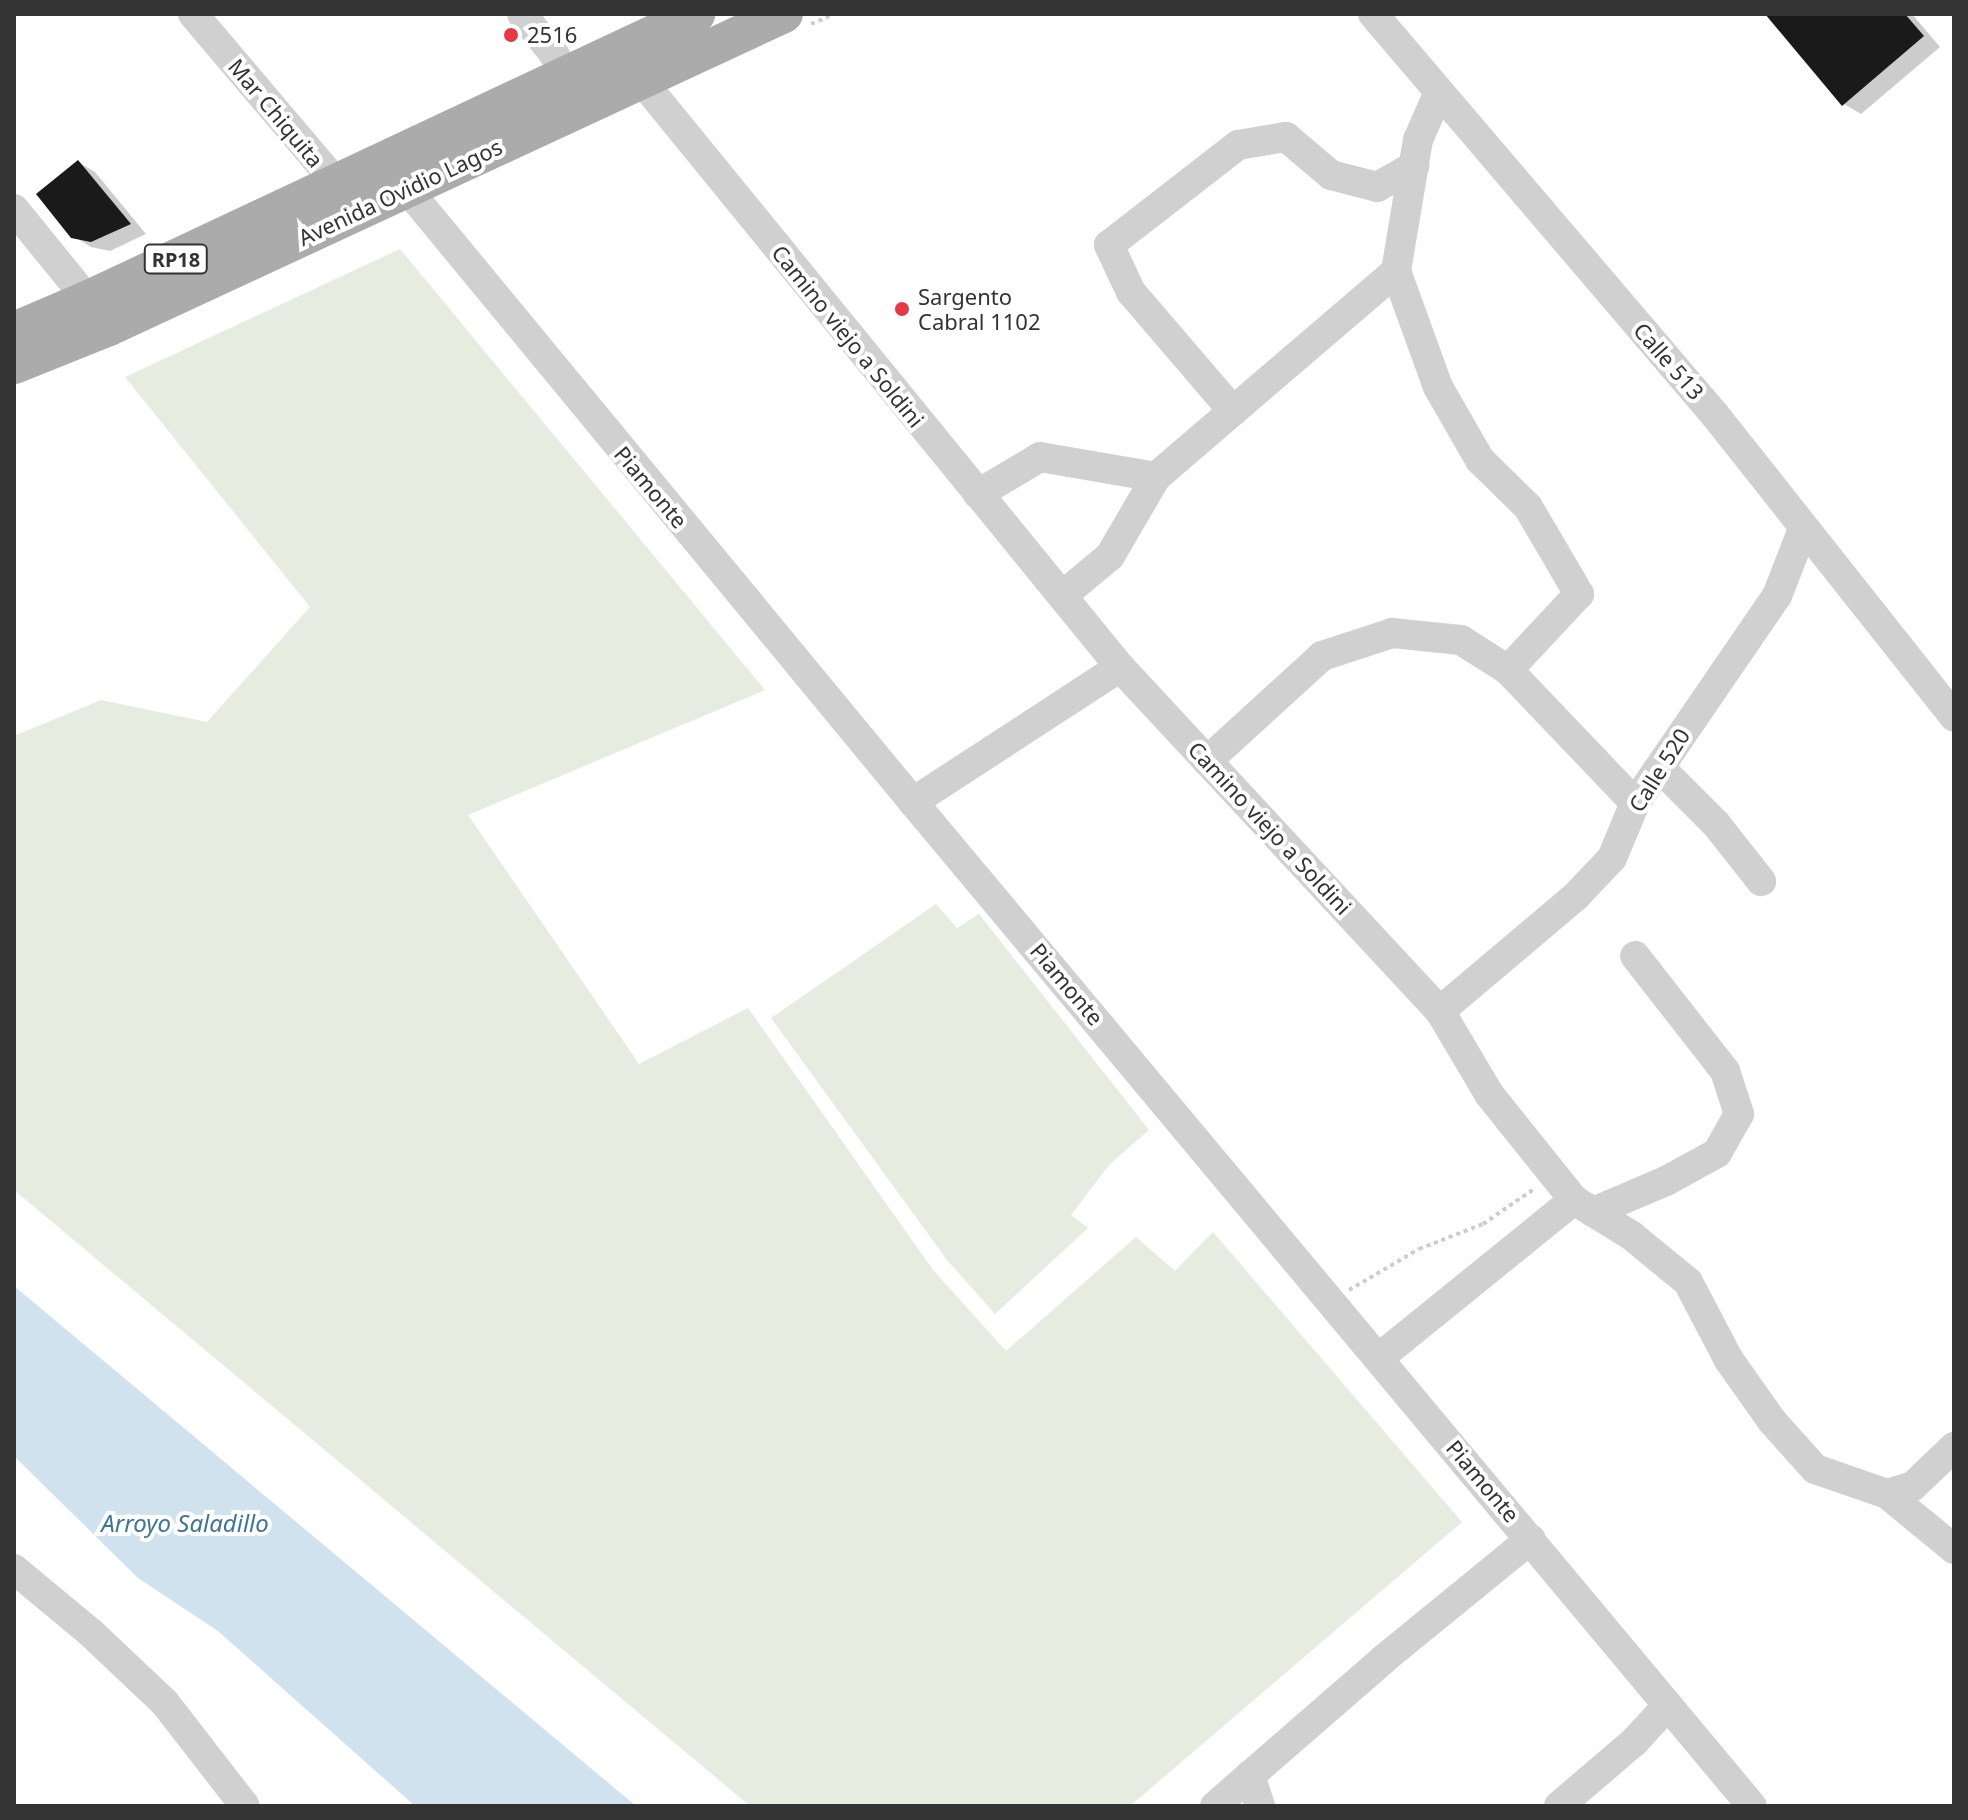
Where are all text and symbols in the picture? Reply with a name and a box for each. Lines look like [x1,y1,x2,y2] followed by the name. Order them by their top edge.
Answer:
[527,22,577,48] place label: 2516
[502,26,520,44] marker: 2516
[223,53,329,173] street label: Mar Chiquita
[294,133,506,251] street label: Avenida Ovidio Lagos
[766,240,930,432] street label: Camino viejo a Soldini
[142,243,210,275] road number: RP18
[918,283,1040,334] place label: Sargento Cabral 1102
[893,300,911,318] marker: Sargento Cabral 1102
[1628,317,1710,405] street label: Calle 513
[609,441,693,533] street label: Piamonte
[1623,723,1695,817] street label: Calle 520
[1183,736,1357,920] street label: Camino viejo a Soldini
[1025,938,1109,1030] street label: Piamonte
[1441,1435,1525,1527] street label: Piamonte
[101,1509,269,1537] water label: Arroyo Saladillo

